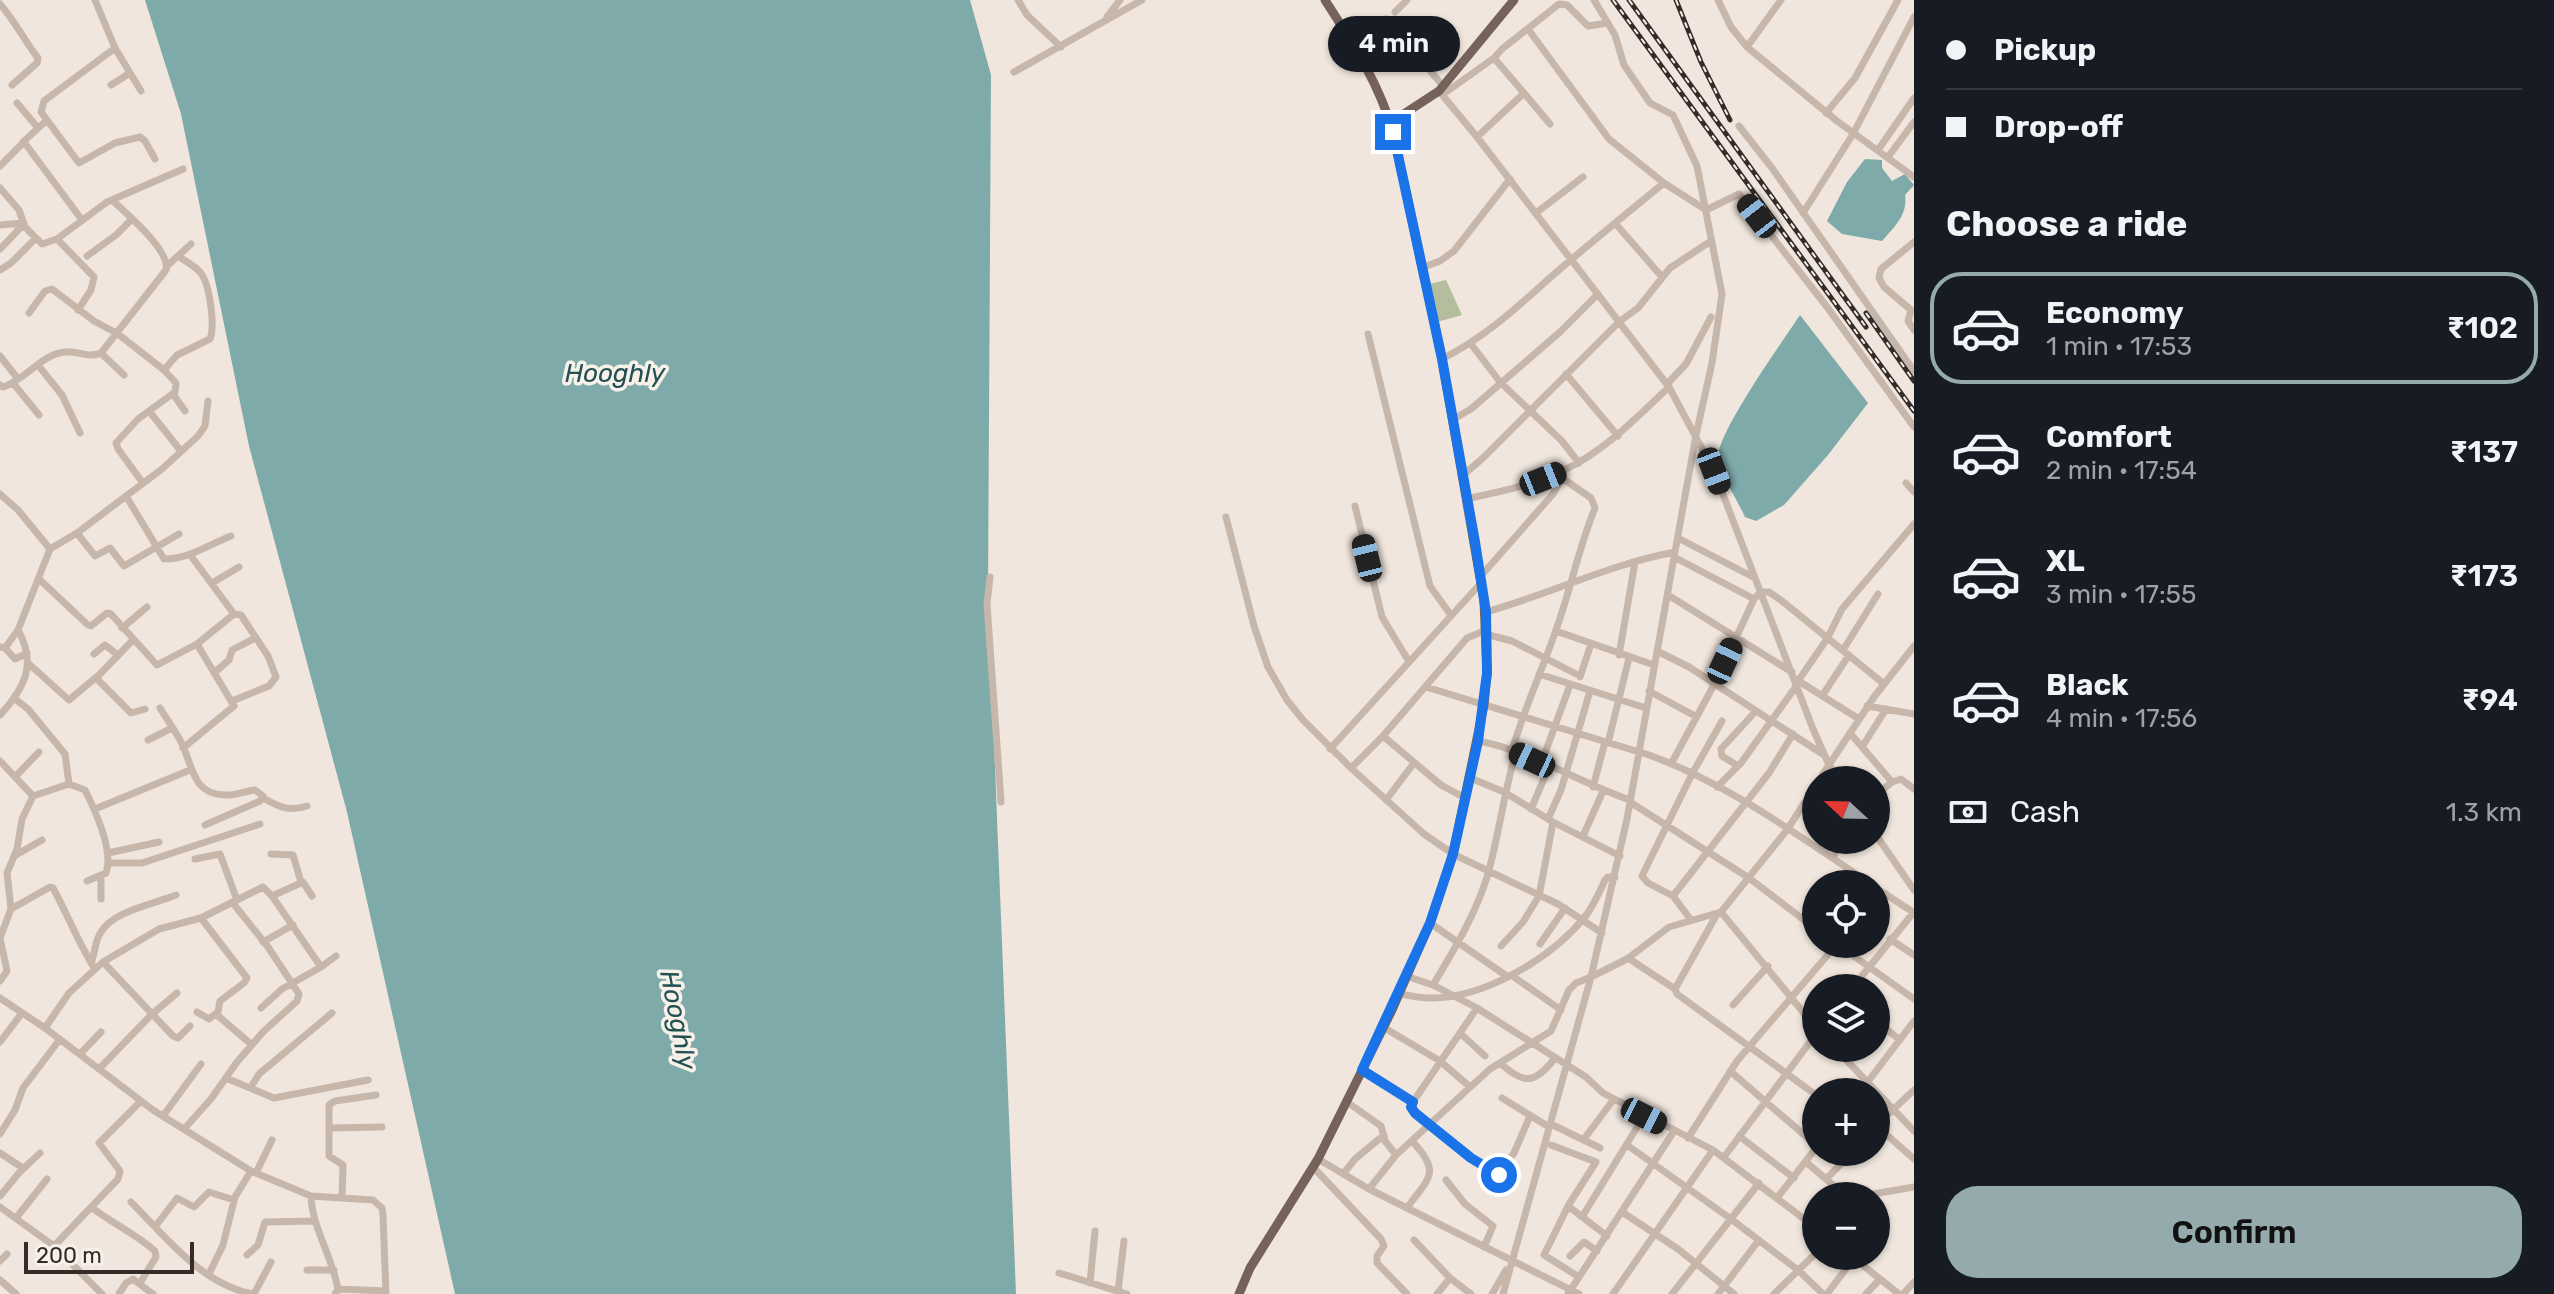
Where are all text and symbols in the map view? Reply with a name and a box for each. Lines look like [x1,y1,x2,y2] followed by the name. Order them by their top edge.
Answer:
[1327,16,1459,72] callout: 4 min
[1359,28,1429,59] text: 4 min
[1994,32,2096,68] text: Pickup
[1994,109,2123,145] text: Drop-off
[1375,114,1411,150] route end
[1733,190,1781,242] car
[1946,202,2187,245] text: Choose a ride
[1950,292,2022,364] icon: car
[2046,295,2184,331] text: Economy
[2447,310,2518,346] text: ₹102
[2046,331,2192,362] text: 1 min · 17:53
[565,358,666,389] water label: Hooghly
[1950,416,2022,488] icon: car
[2046,419,2172,455] text: Comfort
[2450,434,2518,470] text: ₹137
[1694,444,1734,498] car
[2046,455,2197,486] text: 2 min · 17:54
[1516,459,1570,499] car
[1350,532,1384,584] car
[1950,540,2022,612] icon: car
[2046,543,2085,579] text: XL
[2450,558,2518,594] text: ₹173
[2046,579,2197,610] text: 3 min · 17:55
[1704,634,1746,688] car
[1950,664,2022,736] icon: car
[2046,667,2129,703] text: Black
[2462,682,2518,718] text: ₹94
[2046,703,2197,734] text: 4 min · 17:56
[1505,739,1559,781] car
[1802,766,1890,854] north arrow
[1802,766,1890,1270] map controls
[1946,790,1990,834] icon: cash
[2010,794,2080,830] text: Cash
[2446,797,2522,828] text: 1.3 km
[1802,870,1890,958] button: locate
[653,968,703,1073] water label: Hooghly
[1802,974,1890,1062] button: layers
[1802,1078,1890,1166] button: +
[1617,1094,1671,1138] car
[1481,1157,1517,1193] route start
[1802,1182,1890,1270] button: −
[1946,1186,2522,1278] button: Confirm
[24,1238,194,1274] scale bar
[36,1242,102,1269] text: 200 m

